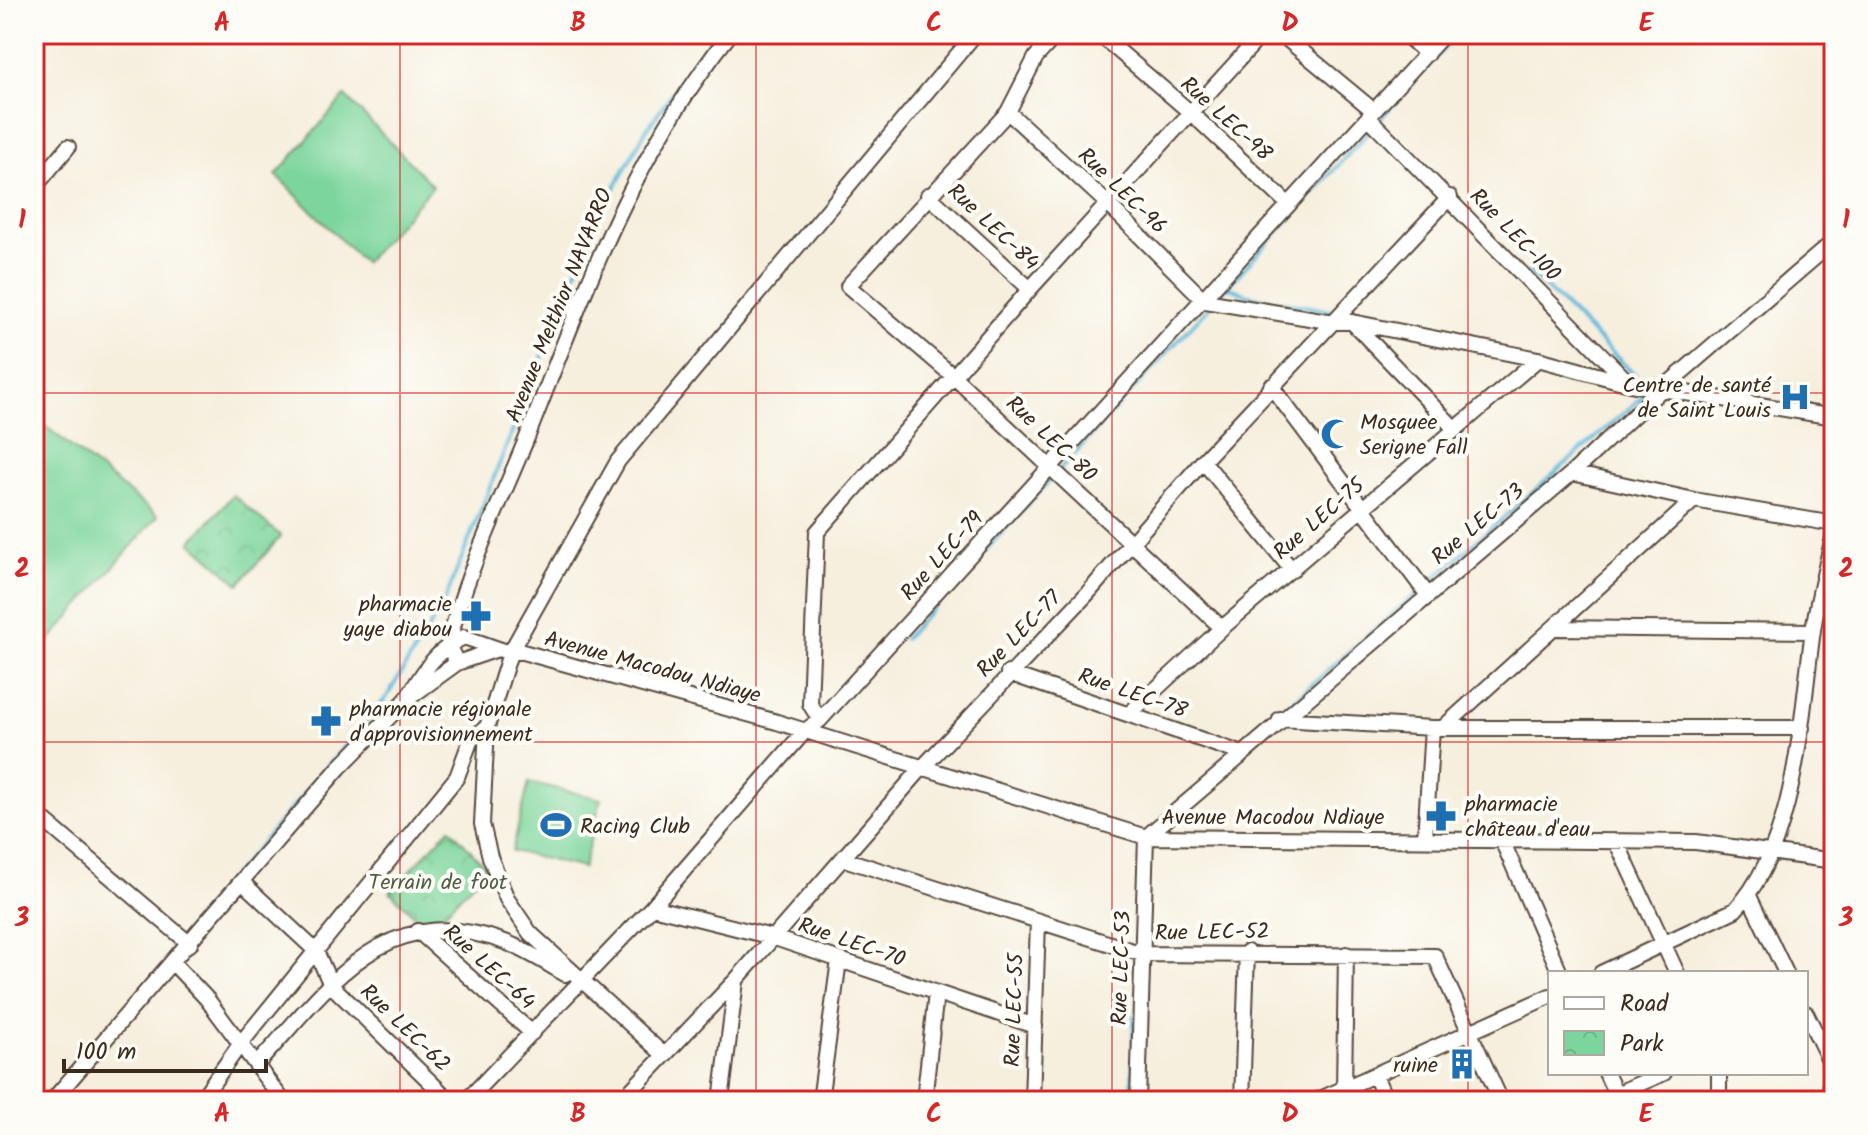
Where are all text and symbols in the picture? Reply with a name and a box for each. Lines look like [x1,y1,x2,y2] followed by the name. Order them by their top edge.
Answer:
[214,3,230,45] text: A
[570,3,586,45] text: B
[926,3,942,45] text: C
[1281,3,1299,45] text: D
[1639,3,1655,45] text: E
[1171,69,1280,172] street label: Rue LEC-98
[1068,140,1174,244] street label: Rue LEC-96
[938,176,1047,280] street label: Rue LEC-84
[1460,181,1568,291] street label: Rue LEC-100
[497,183,624,429] street label: Avenue Melthior NAVARRO
[18,200,26,242] text: 1
[1842,200,1850,242] text: 1
[1622,369,1772,429] place label: Centre de santé de Saint Louis
[1778,380,1812,414] hospital icon: Centre de santé de Saint Louis
[996,388,1104,492] street label: Rue LEC-80
[1360,406,1468,466] place label: Mosquee Serigne Fall
[1319,417,1353,451] mosque icon: Mosquee Serigne Fall
[1266,469,1374,570] street label: Rue LEC-75
[1424,475,1533,575] street label: Rue LEC-73
[893,503,993,610] street label: Rue LEC-79
[14,549,30,591] text: 2
[1838,549,1854,591] text: 2
[969,582,1071,687] street label: Rue LEC-77
[343,588,452,648] place label: pharmacie yaye diabou
[459,599,493,633] pharmacy icon: pharmacie yaye diabou
[540,623,765,714] street label: Avenue Macodou Ndiaye
[1073,659,1192,730] street label: Rue LEC-78
[349,693,533,753] place label: pharmacie régionale d'approvisionnement
[309,704,343,738] pharmacy icon: pharmacie régionale d'approvisionnement
[1464,788,1590,848] place label: pharmacie château d'eau
[1424,799,1458,833] pharmacy icon: pharmacie château d'eau
[1161,801,1385,836] street label: Avenue Macodou Ndiaye
[539,808,573,842] sports icon: Racing Club
[580,810,690,845] place label: Racing Club
[369,866,508,901] park label: Terrain de foot
[14,898,29,940] text: 3
[1838,898,1853,940] text: 3
[793,909,910,978] street label: Rue LEC-70
[1103,910,1142,1026] street label: Rue LEC-53
[1154,915,1270,952] street label: Rue LEC-52
[434,916,543,1019] street label: Rue LEC-64
[996,951,1035,1068] street label: Rue LEC-55
[1548,971,1808,1075] legend
[351,976,458,1081] street label: Rue LEC-62
[1620,985,1669,1024] text: Road
[64,1023,266,1073] scale bar
[1620,1025,1664,1064] text: Park
[76,1033,136,1072] text: 100 m
[1445,1047,1479,1081] building icon: ruine
[1393,1049,1438,1084] place label: ruine
[214,1094,230,1135] text: A
[570,1094,586,1135] text: B
[926,1094,942,1135] text: C
[1281,1094,1299,1135] text: D
[1639,1094,1655,1135] text: E

